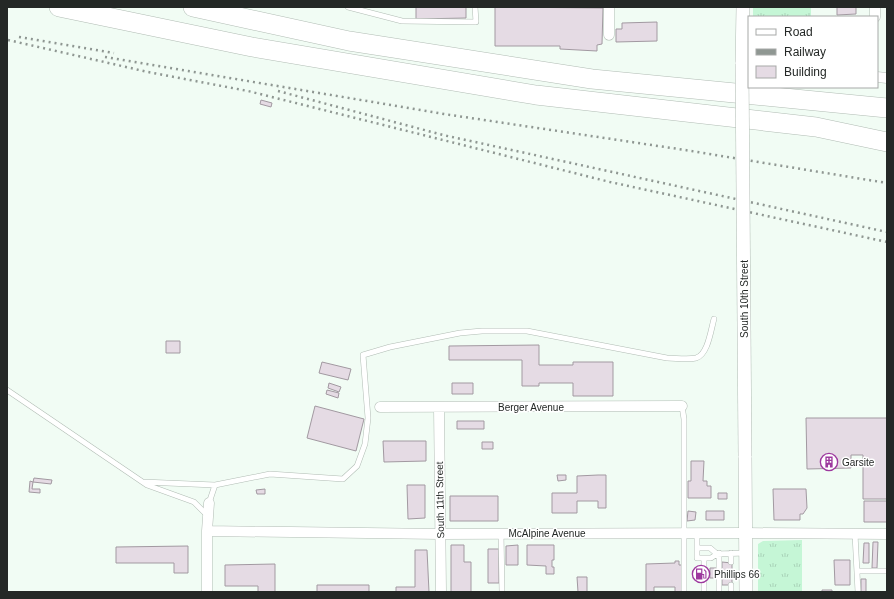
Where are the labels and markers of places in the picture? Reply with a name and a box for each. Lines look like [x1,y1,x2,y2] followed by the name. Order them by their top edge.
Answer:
[819,452,839,472] building icon: Garsite
[842,457,875,468] place label: Garsite
[691,564,711,584] fuel station icon: Phillips 66
[714,569,760,580] place label: Phillips 66

